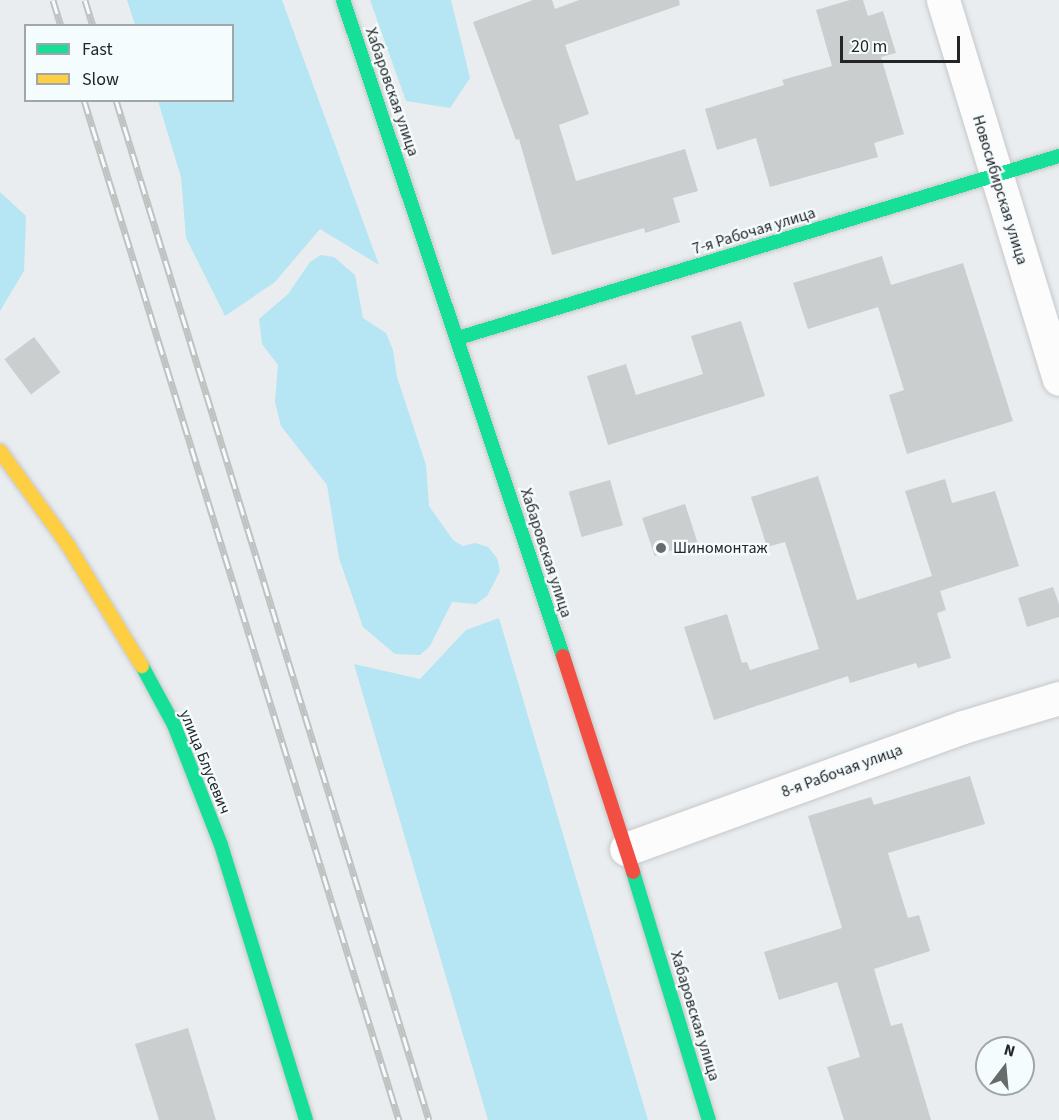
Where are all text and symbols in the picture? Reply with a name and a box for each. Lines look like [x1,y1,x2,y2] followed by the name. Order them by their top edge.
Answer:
[24,24,234,102] legend
[843,24,963,62] scale bar
[361,25,423,159] street label: Хабаровская улица
[851,34,887,59] text: 20 m
[82,37,113,62] text: Fast
[82,67,119,92] text: Slow
[968,113,1032,267] street label: Новосибирская улица
[690,203,818,259] street label: 7-я Рабочая улица
[516,486,576,620] street label: Хабаровская улица
[673,538,768,558] place label: Шиномонтаж
[654,541,668,555] marker: Шиномонтаж
[175,707,235,817] street label: улица Блусевич
[779,740,905,802] street label: 8-я Рабочая улица
[666,949,724,1083] street label: Хабаровская улица
[975,1036,1035,1096] north arrow
[1001,1039,1018,1063] text: N

